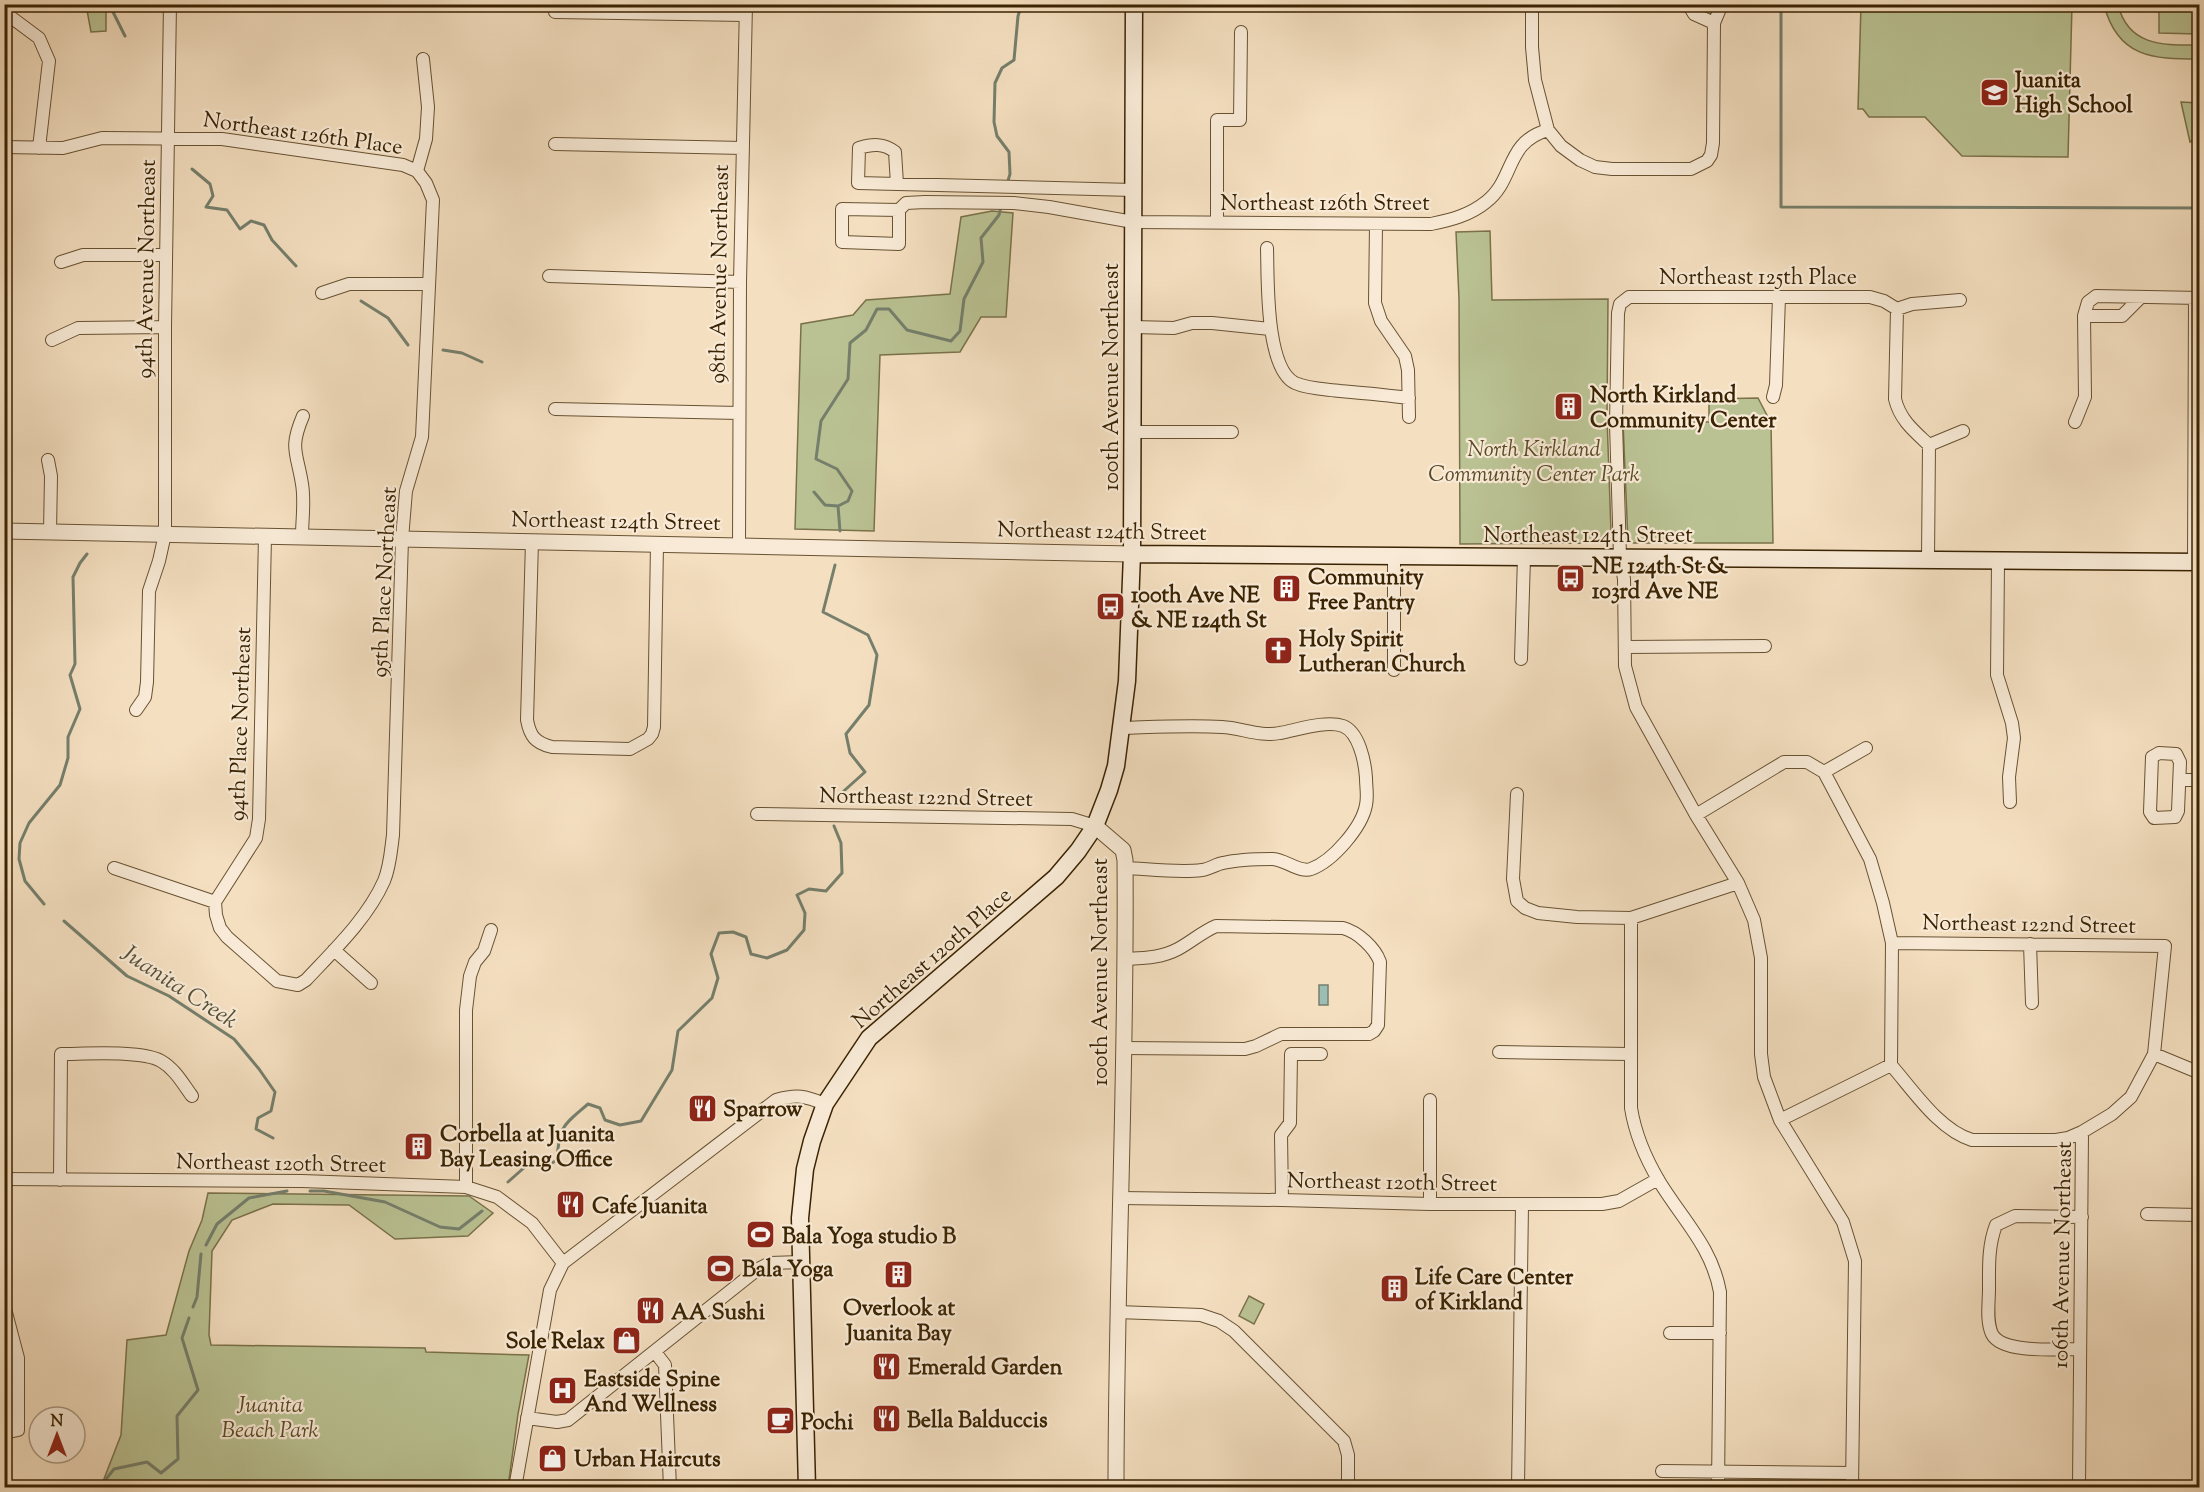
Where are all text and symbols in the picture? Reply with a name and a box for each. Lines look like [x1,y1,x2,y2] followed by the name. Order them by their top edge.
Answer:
[2013,66,2133,123] place label: Juanita High School
[1978,76,2010,108] school or university icon: Juanita High School
[201,105,404,165] street label: Northeast 126th Place
[130,159,166,379] street label: 94th Avenue Northeast
[703,164,739,384] street label: 98th Avenue Northeast
[1220,189,1430,221] street label: Northeast 126th Street
[1097,263,1129,491] street label: 100th Avenue Northeast
[1659,263,1857,295] street label: Northeast 125th Place
[1590,381,1777,438] place label: North Kirkland Community Center
[1553,391,1585,423] building icon: North Kirkland Community Center
[1428,435,1640,492] park label: North Kirkland Community Center Park
[365,485,407,678] street label: 95th Place Northeast
[511,505,721,541] street label: Northeast 124th Street
[997,515,1207,551] street label: Northeast 124th Street
[1483,521,1693,553] street label: Northeast 124th Street
[1592,552,1729,609] place label: NE 124th St & 103rd Ave NE
[1555,562,1587,594] bus stop icon: NE 124th St & 103rd Ave NE
[1308,563,1424,620] place label: Community Free Pantry
[1271,573,1303,605] building icon: Community Free Pantry
[1131,581,1267,638] place label: 100th Ave NE & NE 124th St
[1094,591,1126,623] bus stop icon: 100th Ave NE & NE 124th St
[1299,625,1466,682] place label: Holy Spirit Lutheran Church
[223,626,261,822] street label: 94th Place Northeast
[1262,635,1294,667] church icon: Holy Spirit Lutheran Church
[819,781,1034,817] street label: Northeast 122nd Street
[1086,858,1118,1086] street label: 100th Avenue Northeast
[846,881,1020,1038] street label: Northeast 120th Place
[1922,908,2137,944] street label: Northeast 122nd Street
[113,937,244,1038] water label: Juanita Creek
[686,1092,718,1124] restaurant icon: Sparrow
[723,1095,803,1127] place label: Sparrow
[440,1120,615,1177] place label: Corbella at Juanita Bay Leasing Office
[403,1130,435,1162] building icon: Corbella at Juanita Bay Leasing Office
[2046,1141,2082,1369] street label: 106th Avenue Northeast
[176,1147,387,1183] street label: Northeast 120th Street
[1287,1166,1498,1202] street label: Northeast 120th Street
[555,1189,587,1221] restaurant icon: Cafe Juanita
[592,1192,709,1224] place label: Cafe Juanita
[745,1219,777,1251] sports icon: Bala Yoga studio B
[782,1222,956,1254] place label: Bala Yoga studio B
[705,1252,737,1284] sports icon: Bala Yoga
[742,1255,834,1287] place label: Bala Yoga
[883,1259,915,1291] building icon: Overlook at Juanita Bay
[1415,1263,1574,1320] place label: Life Care Center of Kirkland
[1378,1273,1410,1305] building icon: Life Care Center of Kirkland
[843,1294,955,1351] place label: Overlook at Juanita Bay
[634,1295,666,1327] restaurant icon: AA Sushi
[671,1298,766,1330] place label: AA Sushi
[610,1324,642,1356] shop icon: Sole Relax
[505,1327,605,1359] place label: Sole Relax
[871,1350,903,1382] restaurant icon: Emerald Garden
[908,1353,1063,1385] place label: Emerald Garden
[584,1365,720,1422] place label: Eastside Spine And Wellness
[547,1375,579,1407] hospital icon: Eastside Spine And Wellness
[222,1391,319,1448] park label: Juanita Beach Park
[870,1403,902,1435] restaurant icon: Bella Balduccis
[27,1405,87,1465] north arrow
[764,1405,796,1437] cafe icon: Pochi
[907,1406,1048,1438] place label: Bella Balduccis
[801,1408,854,1440] place label: Pochi
[51,1411,64,1434] text: N
[537,1442,569,1474] shop icon: Urban Haircuts
[574,1445,721,1477] place label: Urban Haircuts

